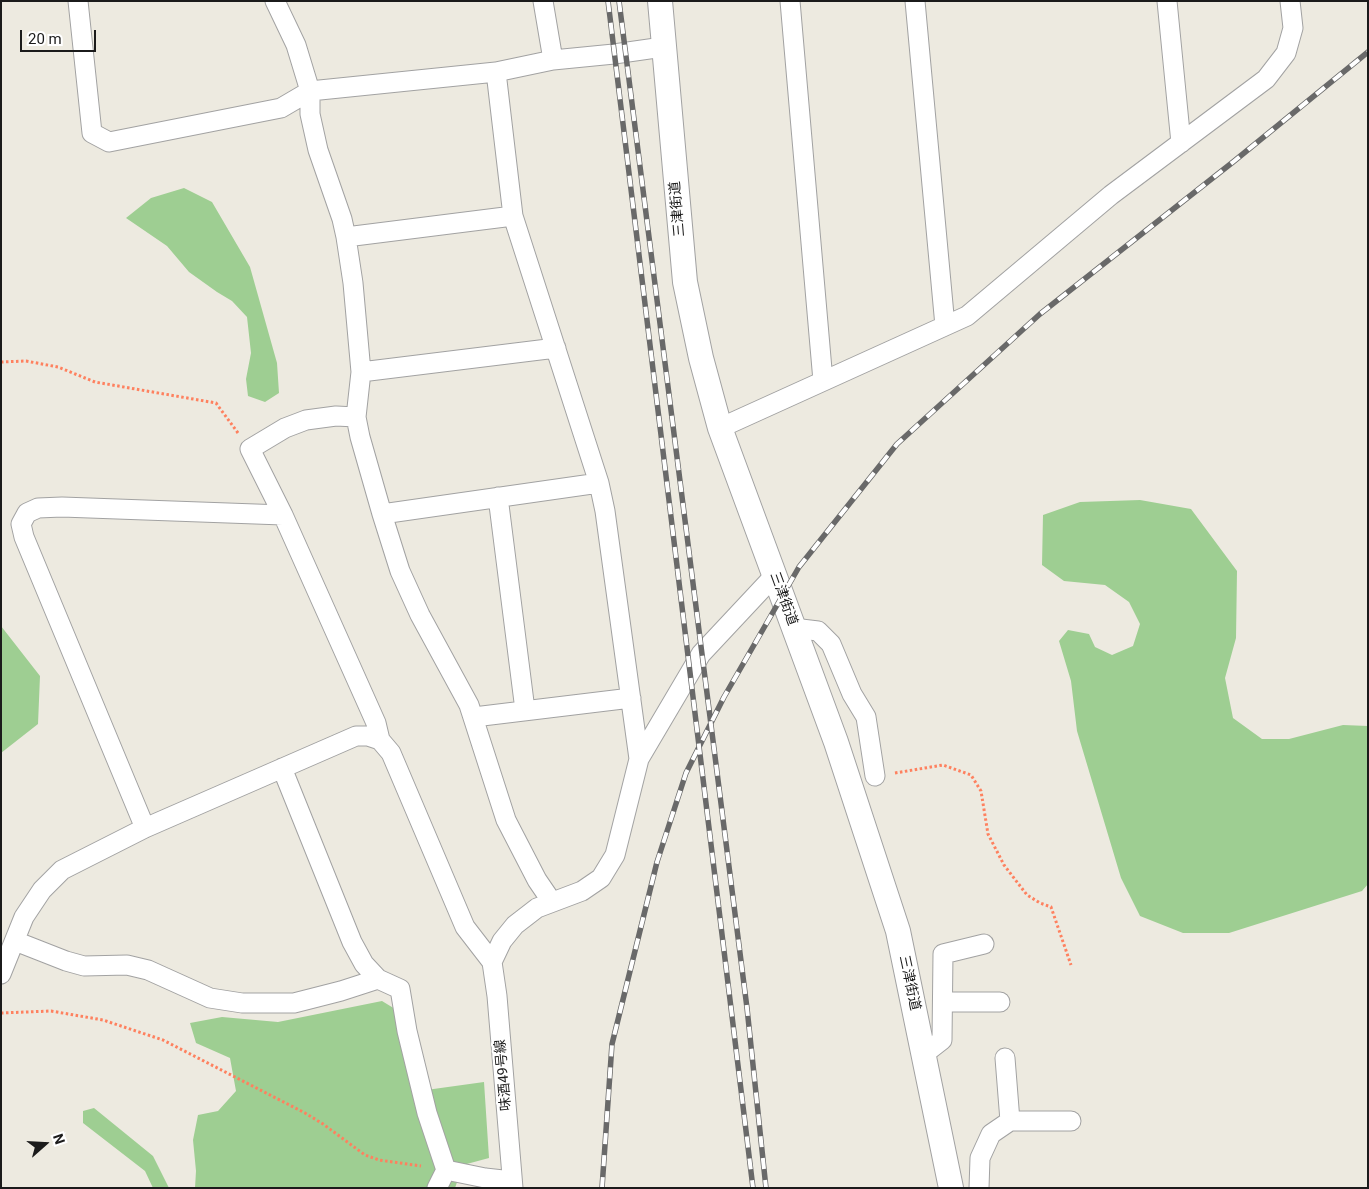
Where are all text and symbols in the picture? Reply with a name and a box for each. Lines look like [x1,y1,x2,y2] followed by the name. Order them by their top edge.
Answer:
[22,20,99,52] scale bar
[28,30,62,48] text: 20 m
[667,180,689,238] street label: 三津街道
[766,570,800,628] street label: 三津街道
[895,954,923,1012] street label: 三津街道
[493,1039,515,1111] street label: 味酒49号線
[20,1119,70,1169] north arrow
[50,1132,68,1146] text: N

